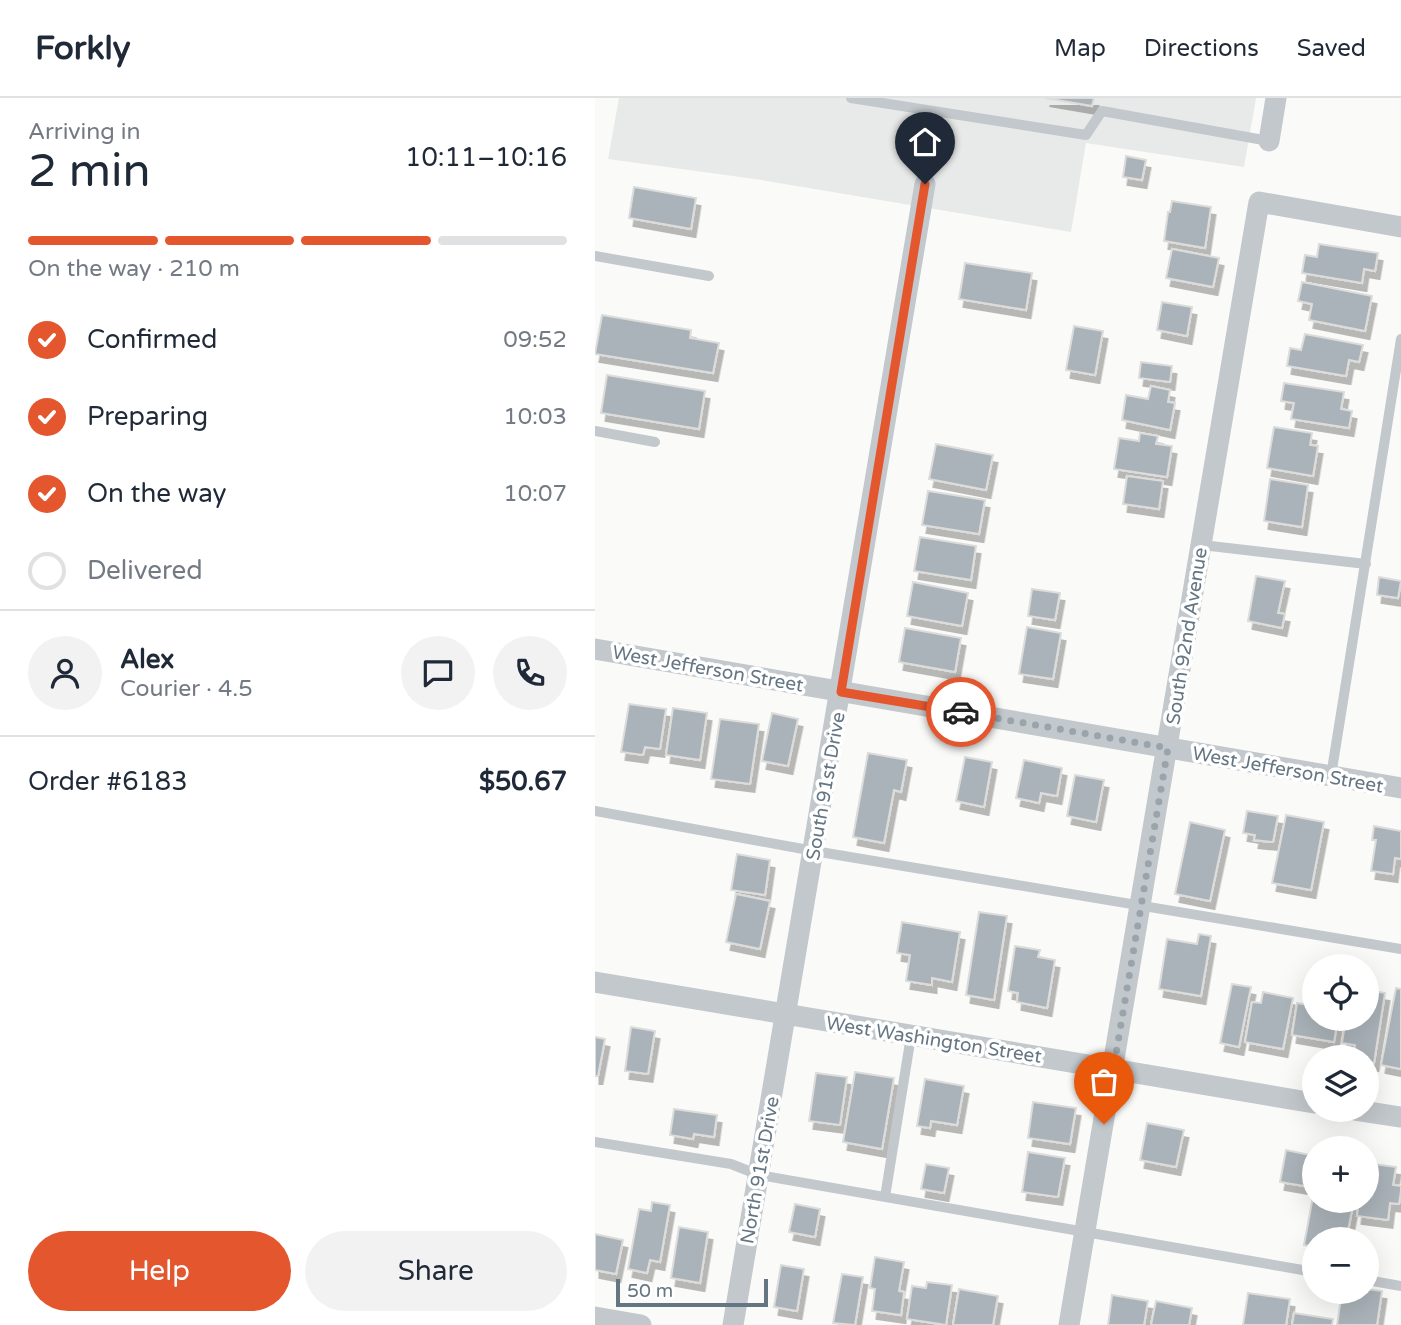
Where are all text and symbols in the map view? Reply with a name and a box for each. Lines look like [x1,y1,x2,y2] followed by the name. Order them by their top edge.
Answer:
[35,29,130,68] text: Forkly
[1054,34,1106,63] text: Map
[1144,34,1259,63] text: Directions
[1297,34,1366,63] text: Saved
[895,112,955,184] pin
[28,118,141,146] text: Arriving in
[906,123,944,161] icon: home
[405,142,567,173] text: 10:11–10:16
[28,144,151,199] text: 2 min
[28,255,240,283] text: On the way · 210 m
[28,321,66,359] icon: check
[87,324,217,355] text: Confirmed
[503,326,567,354] text: 09:52
[28,398,66,436] icon: check
[87,401,208,432] text: Preparing
[503,403,567,431] text: 10:03
[28,475,66,513] icon: check
[87,478,227,509] text: On the way
[503,480,567,508] text: 10:07
[1162,546,1212,726] street label: South 92nd Avenue
[87,555,203,586] text: Delivered
[28,636,102,710] button: person
[401,636,475,710] button: chat
[493,636,567,710] button: phone
[611,641,805,697] street label: West Jefferson Street
[120,644,174,675] text: Alex
[120,675,253,703] text: Courier · 4.5
[926,677,996,747] courier
[942,693,980,731] icon: car
[802,710,850,862] street label: South 91st Drive
[1191,742,1385,798] street label: West Jefferson Street
[28,766,188,797] text: Order #6183
[479,766,567,797] text: $50.67
[1302,954,1379,1304] map controls
[1302,954,1379,1031] button: locate
[824,1012,1043,1068] street label: West Washington Street
[1302,1045,1379,1122] button: layers
[1074,1052,1134,1124] pin
[1085,1063,1123,1101] icon: bag
[736,1095,784,1246] street label: North 91st Drive
[1302,1136,1379,1213] button: +
[1302,1227,1379,1304] button: −
[28,1231,291,1311] button: Help
[305,1231,567,1311] button: Share
[616,1276,768,1308] scale bar
[627,1280,673,1302] text: 50 m

